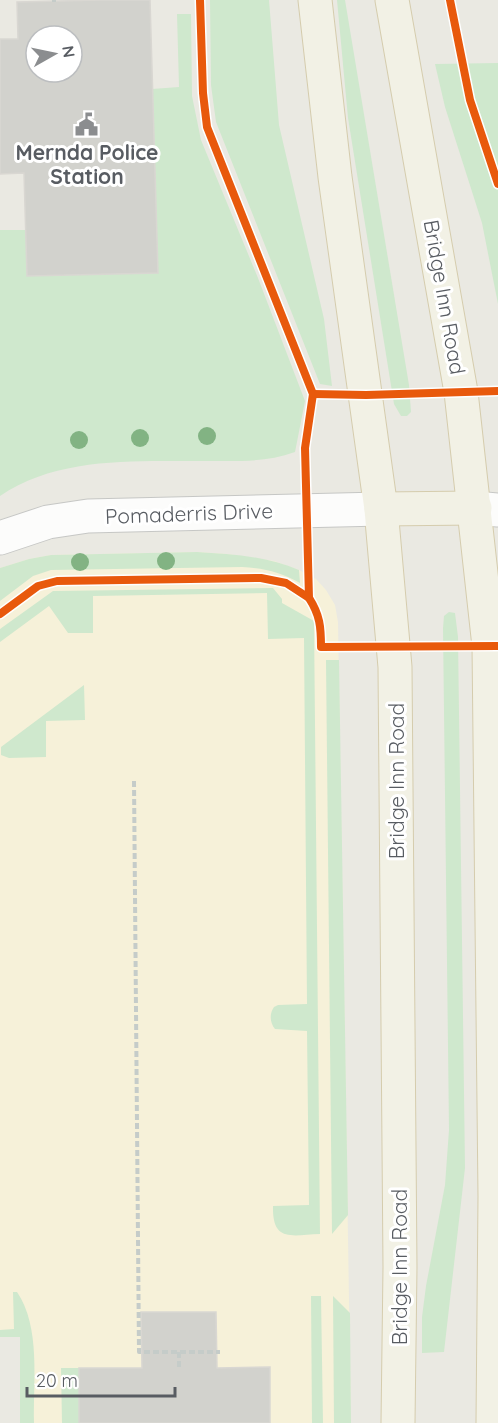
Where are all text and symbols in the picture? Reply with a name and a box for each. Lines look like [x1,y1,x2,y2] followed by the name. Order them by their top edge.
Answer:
[24,24,84,84] north arrow
[58,44,80,59] text: N
[74,111,100,137] public building icon: Mernda Police Station
[16,139,158,189] place label: Mernda Police Station
[419,218,471,376] street label: Bridge Inn Road
[104,497,274,529] street label: Pomaderris Drive
[383,703,409,859] street label: Bridge Inn Road
[386,1189,412,1345] street label: Bridge Inn Road
[27,1360,176,1398] scale bar
[36,1369,78,1392] text: 20 m

